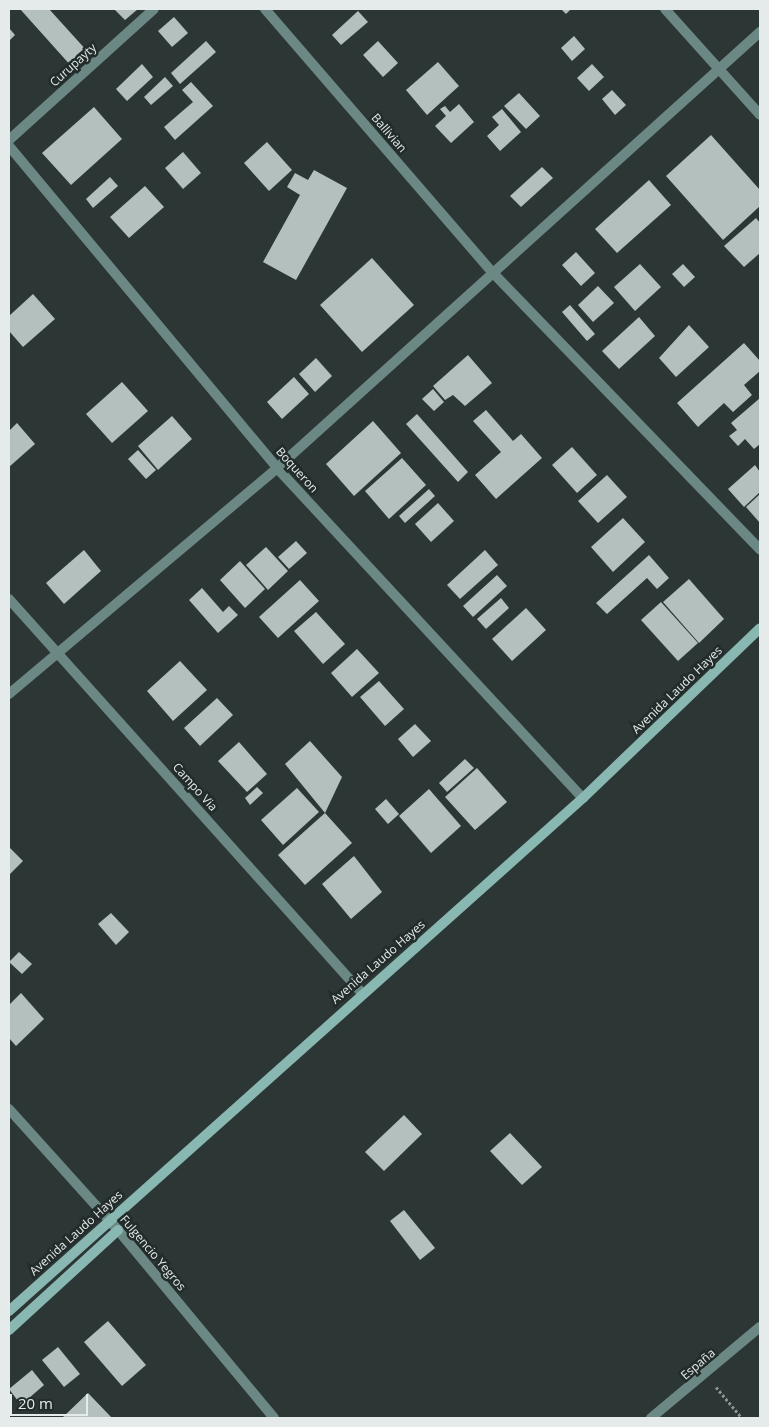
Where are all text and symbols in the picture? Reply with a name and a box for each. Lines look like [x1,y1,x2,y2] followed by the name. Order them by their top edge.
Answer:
[47,40,99,90] street label: Curupayty
[368,111,410,155] street label: Ballivian
[273,444,321,496] street label: Boqueron
[629,643,725,737] street label: Avenida Laudo Hayes
[170,760,220,814] street label: Campo Via
[328,917,428,1007] street label: Avenida Laudo Hayes
[27,1188,125,1278] street label: Avenida Laudo Hayes
[117,1212,189,1294] street label: Fulgencio Yegros
[678,1345,718,1383] street label: España
[12,1384,90,1416] scale bar
[18,1393,53,1413] text: 20 m

